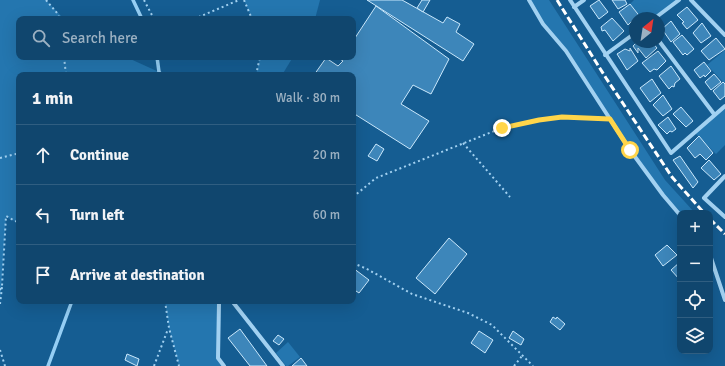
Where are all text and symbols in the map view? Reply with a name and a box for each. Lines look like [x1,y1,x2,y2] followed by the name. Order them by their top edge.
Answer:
[629,12,665,48] north arrow
[16,16,356,60] search box
[30,27,52,49] icon: search
[62,29,138,47] text: Search here
[32,88,73,109] text: 1 min
[276,90,340,106] text: Walk · 80 m
[493,119,511,137] route end
[621,141,639,159] route start
[32,144,54,166] icon: ahead
[70,146,129,164] text: Continue
[313,147,340,163] text: 20 m
[32,204,54,226] icon: left
[70,206,124,224] text: Turn left
[313,207,340,223] text: 60 m
[677,210,713,354] map controls
[677,210,713,246] button: +
[677,246,713,282] button: −
[32,264,54,286] icon: arrive
[70,266,205,284] text: Arrive at destination
[677,282,713,318] button: locate
[677,318,713,354] button: layers

